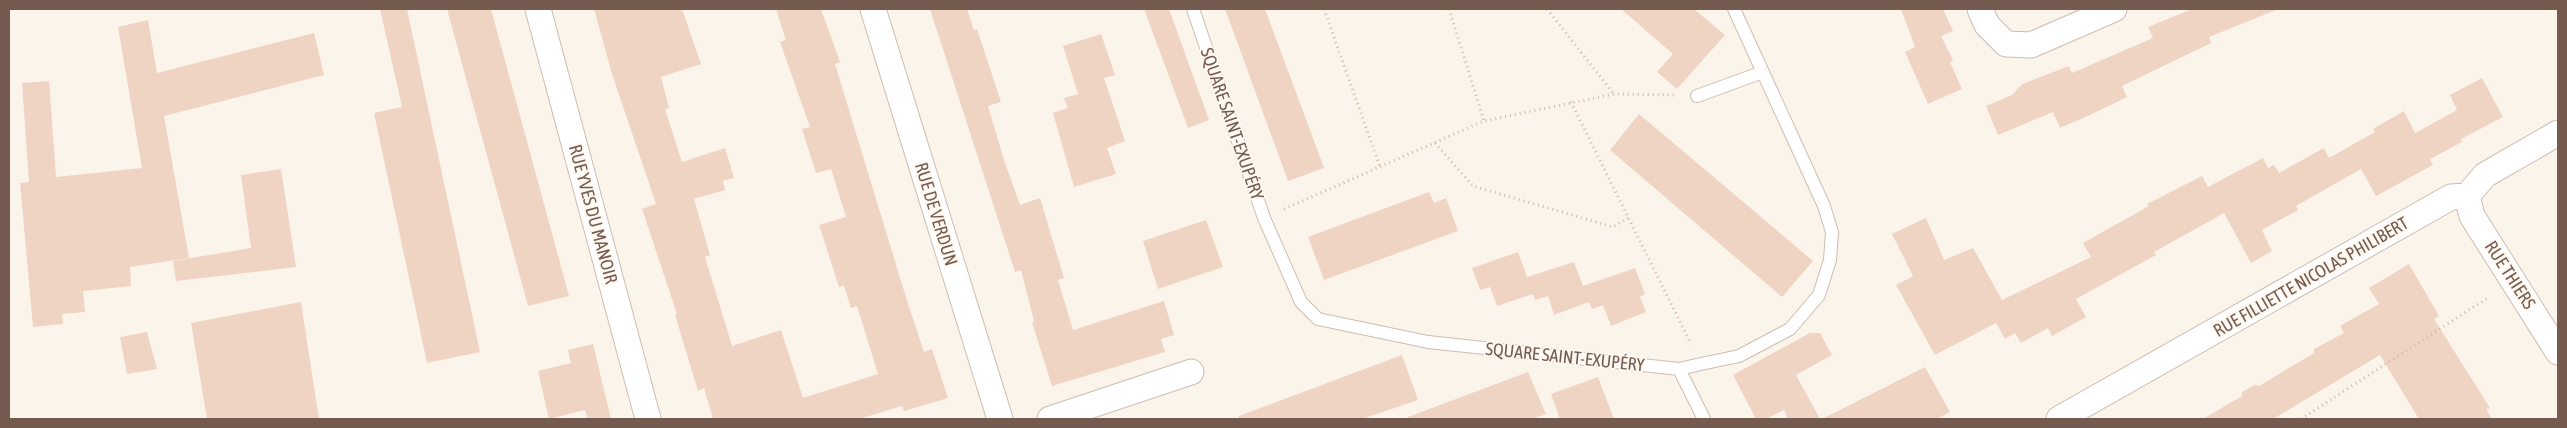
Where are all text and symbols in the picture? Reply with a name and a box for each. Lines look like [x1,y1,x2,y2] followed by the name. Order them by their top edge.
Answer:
[1197,45,1268,203] street label: SQUARE SAINT-EXUPÉRY
[565,142,622,286] street label: RUE YVES DU MANOIR
[911,160,962,268] street label: RUE DE VERDUN
[2210,212,2412,341] street label: RUE FILLIETTE NICOLAS PHILIBERT
[2481,237,2540,313] street label: RUE THIERS
[1485,338,1645,375] street label: SQUARE SAINT-EXUPÉRY

